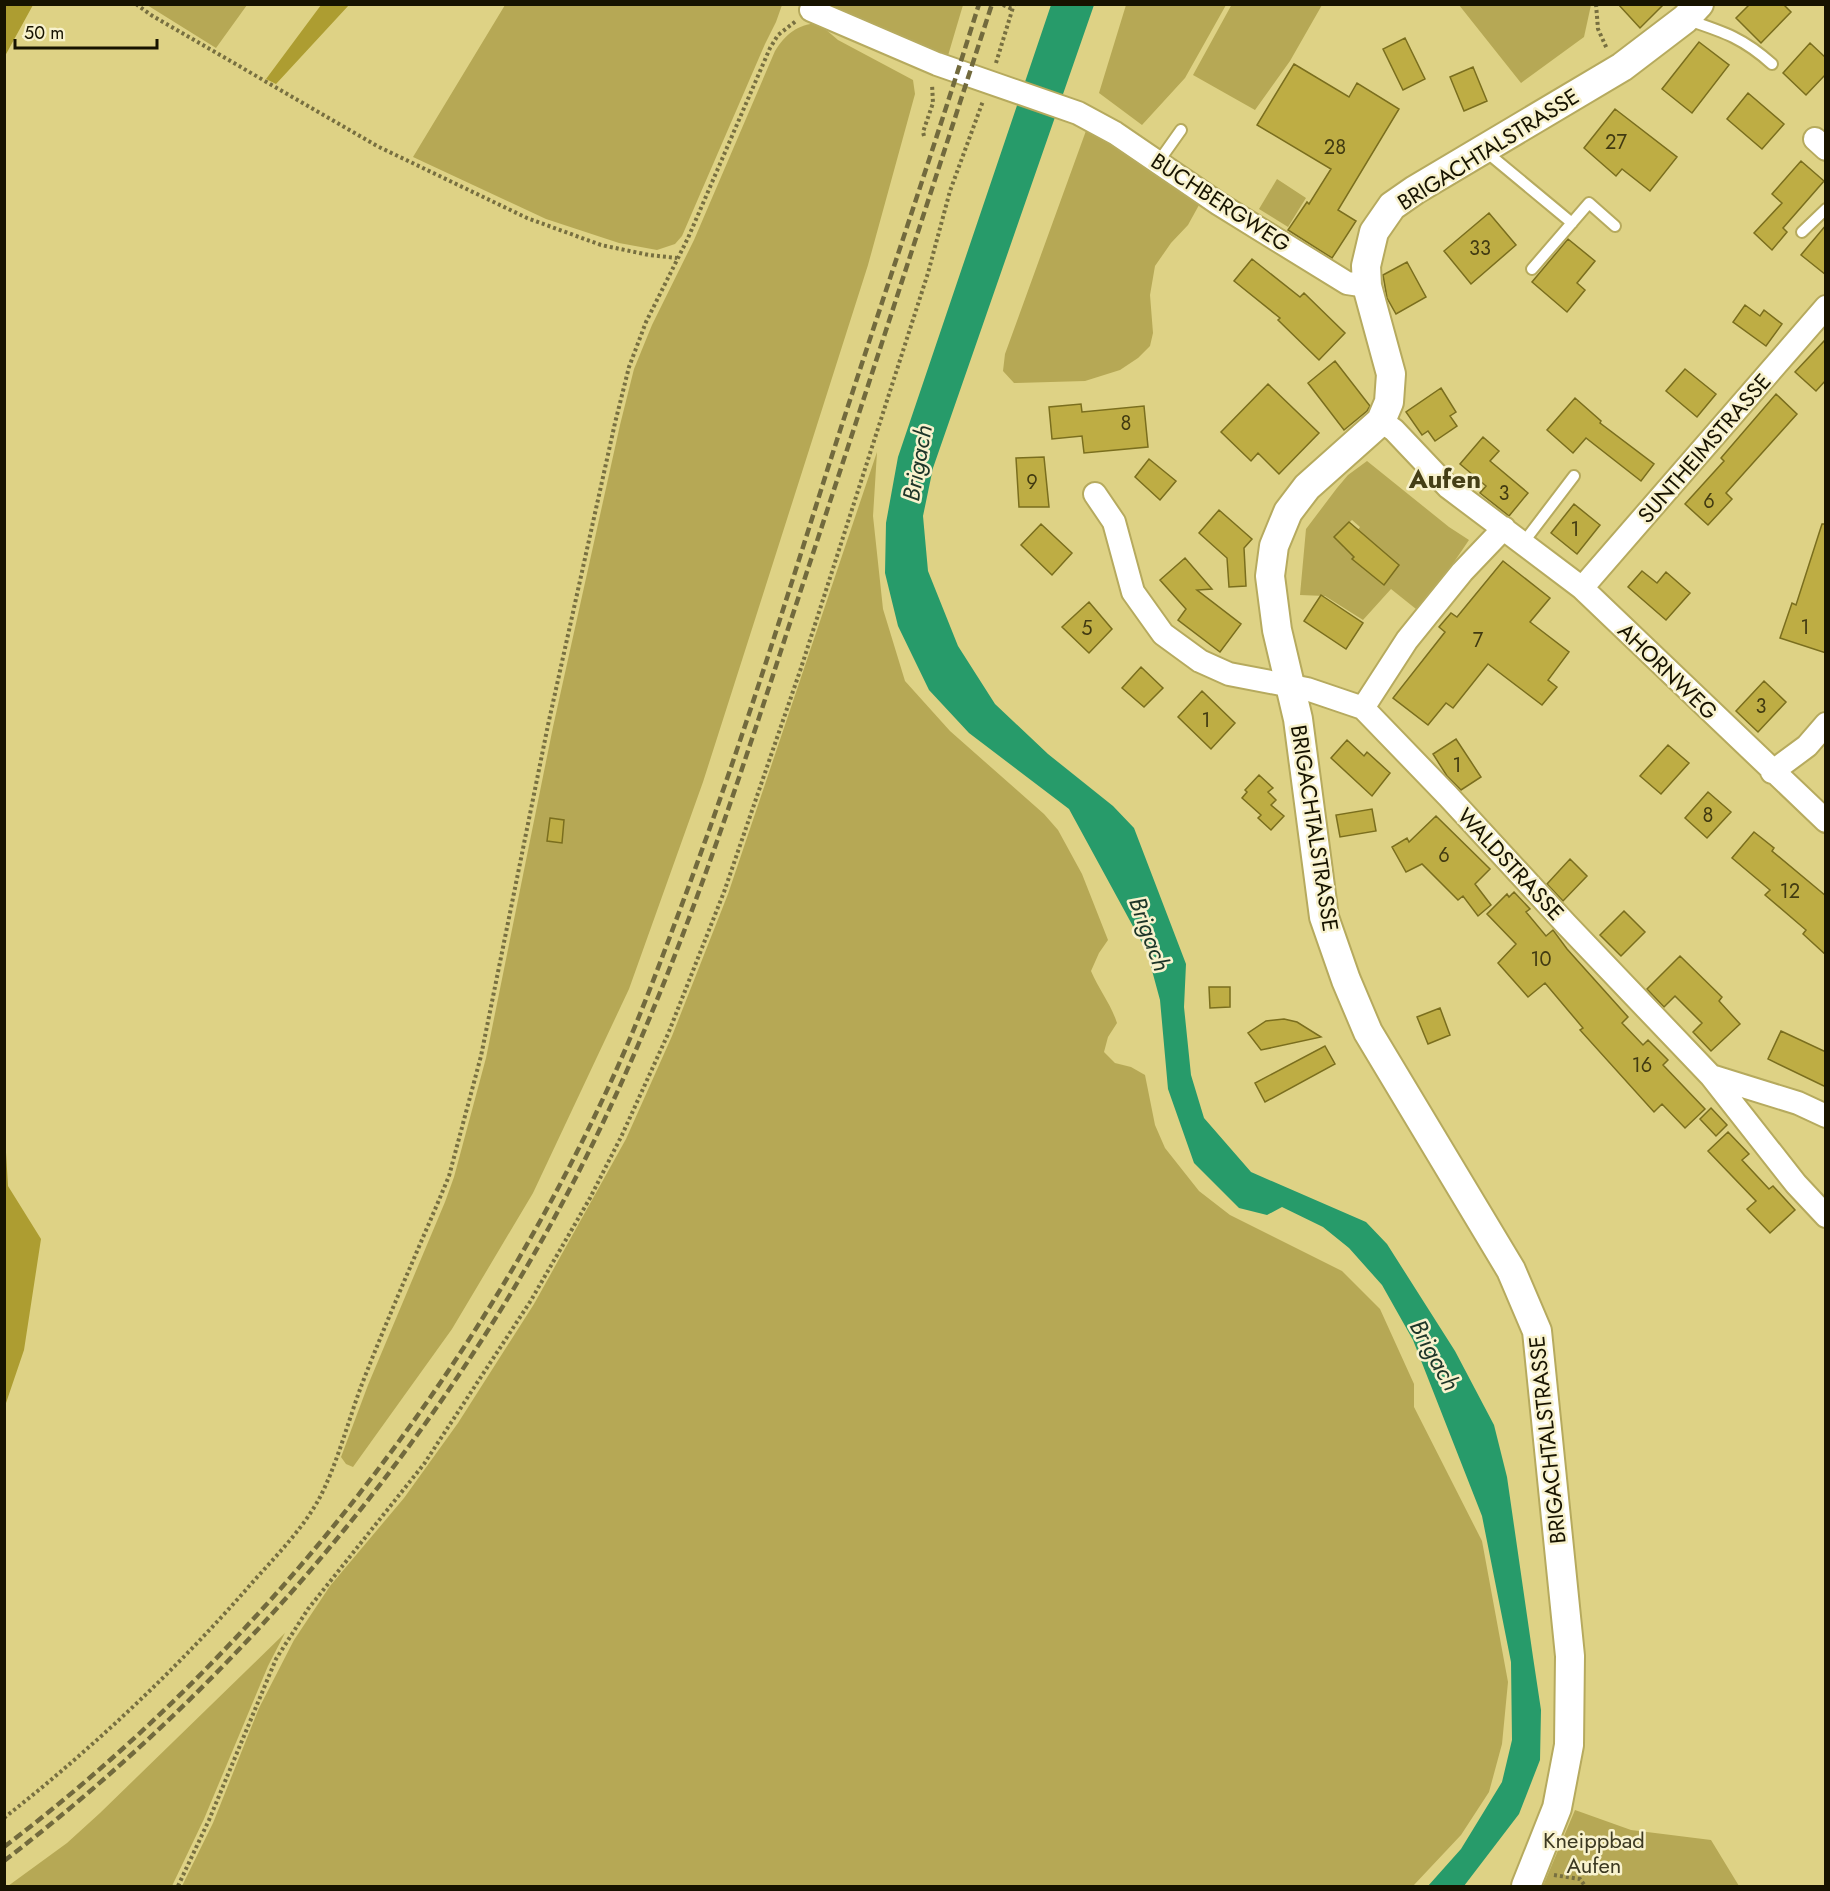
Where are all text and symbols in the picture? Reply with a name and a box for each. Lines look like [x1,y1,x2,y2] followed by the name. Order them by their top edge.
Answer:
[15,12,158,50] scale bar
[24,20,64,46] text: 50 m
[1391,80,1585,218] street label: BRIGACHTALSTRASSE
[1605,128,1627,157] house number: 27
[1324,133,1346,162] house number: 28
[1145,145,1297,259] street label: BUCHBERGWEG
[1469,234,1491,263] house number: 33
[1630,366,1778,530] street label: SUNTHEIMSTRASSE
[1121,409,1131,438] house number: 8
[893,422,941,504] water label: Brigach
[1408,460,1481,498] district label: Aufen
[1026,468,1038,497] house number: 9
[1499,479,1510,508] house number: 3
[1703,487,1715,516] house number: 6
[1571,515,1580,544] house number: 1
[1801,613,1810,642] house number: 1
[1081,614,1093,643] house number: 5
[1611,615,1725,727] street label: AHORNWEG
[1473,626,1484,655] house number: 7
[1756,692,1767,721] house number: 3
[1202,706,1211,735] house number: 1
[1283,722,1347,934] street label: BRIGACHTALSTRASSE
[1453,751,1462,780] house number: 1
[1450,800,1572,928] street label: WALDSTRASSE
[1703,801,1713,830] house number: 8
[1438,841,1450,870] house number: 6
[1780,877,1800,906] house number: 12
[1120,892,1180,976] water label: Brigach
[1531,945,1552,974] house number: 10
[1632,1051,1652,1080] house number: 16
[1401,1313,1469,1397] water label: Brigach
[1520,1334,1574,1546] street label: BRIGACHTALSTRASSE
[1543,1824,1645,1881] park label: Kneippbad Aufen

